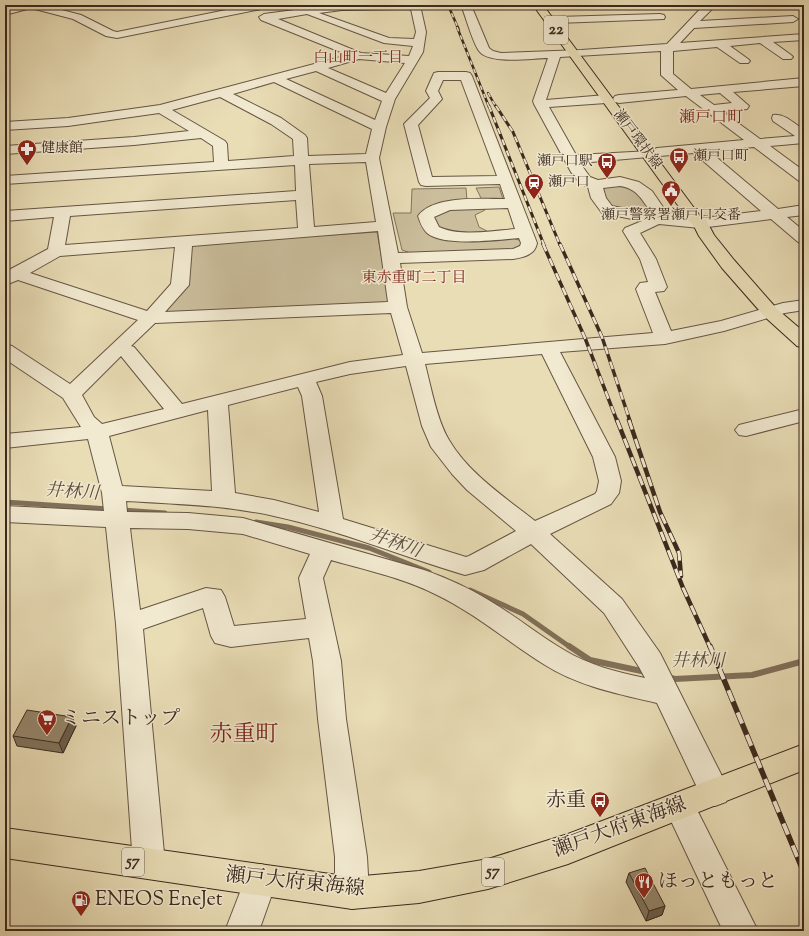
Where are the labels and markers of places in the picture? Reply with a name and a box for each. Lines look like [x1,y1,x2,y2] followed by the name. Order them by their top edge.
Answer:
[16,138,38,166] pharmacy icon: 健康館
[41,139,83,159] place label: 健康館
[668,146,690,174] bus stop icon: 瀬戸口町
[693,147,749,167] place label: 瀬戸口町
[596,151,618,179] bus stop icon: 瀬戸口駅
[537,152,593,172] place label: 瀬戸口駅
[523,172,545,200] station icon: 瀬戸口
[548,173,590,193] place label: 瀬戸口
[660,179,682,207] public building icon: 瀬戸警察署瀬戸口交番
[601,206,741,226] place label: 瀬戸警察署瀬戸口交番
[61,705,180,734] place label: ミニストップ
[36,708,58,736] supermarket icon: ミニストップ
[546,787,586,816] place label: 赤重
[589,790,611,818] bus stop icon: 赤重
[658,868,778,897] place label: ほっともっと
[633,871,655,899] restaurant icon: ほっともっと
[95,886,223,915] place label: ENEOS EneJet
[70,889,92,917] fuel station icon: ENEOS EneJet

